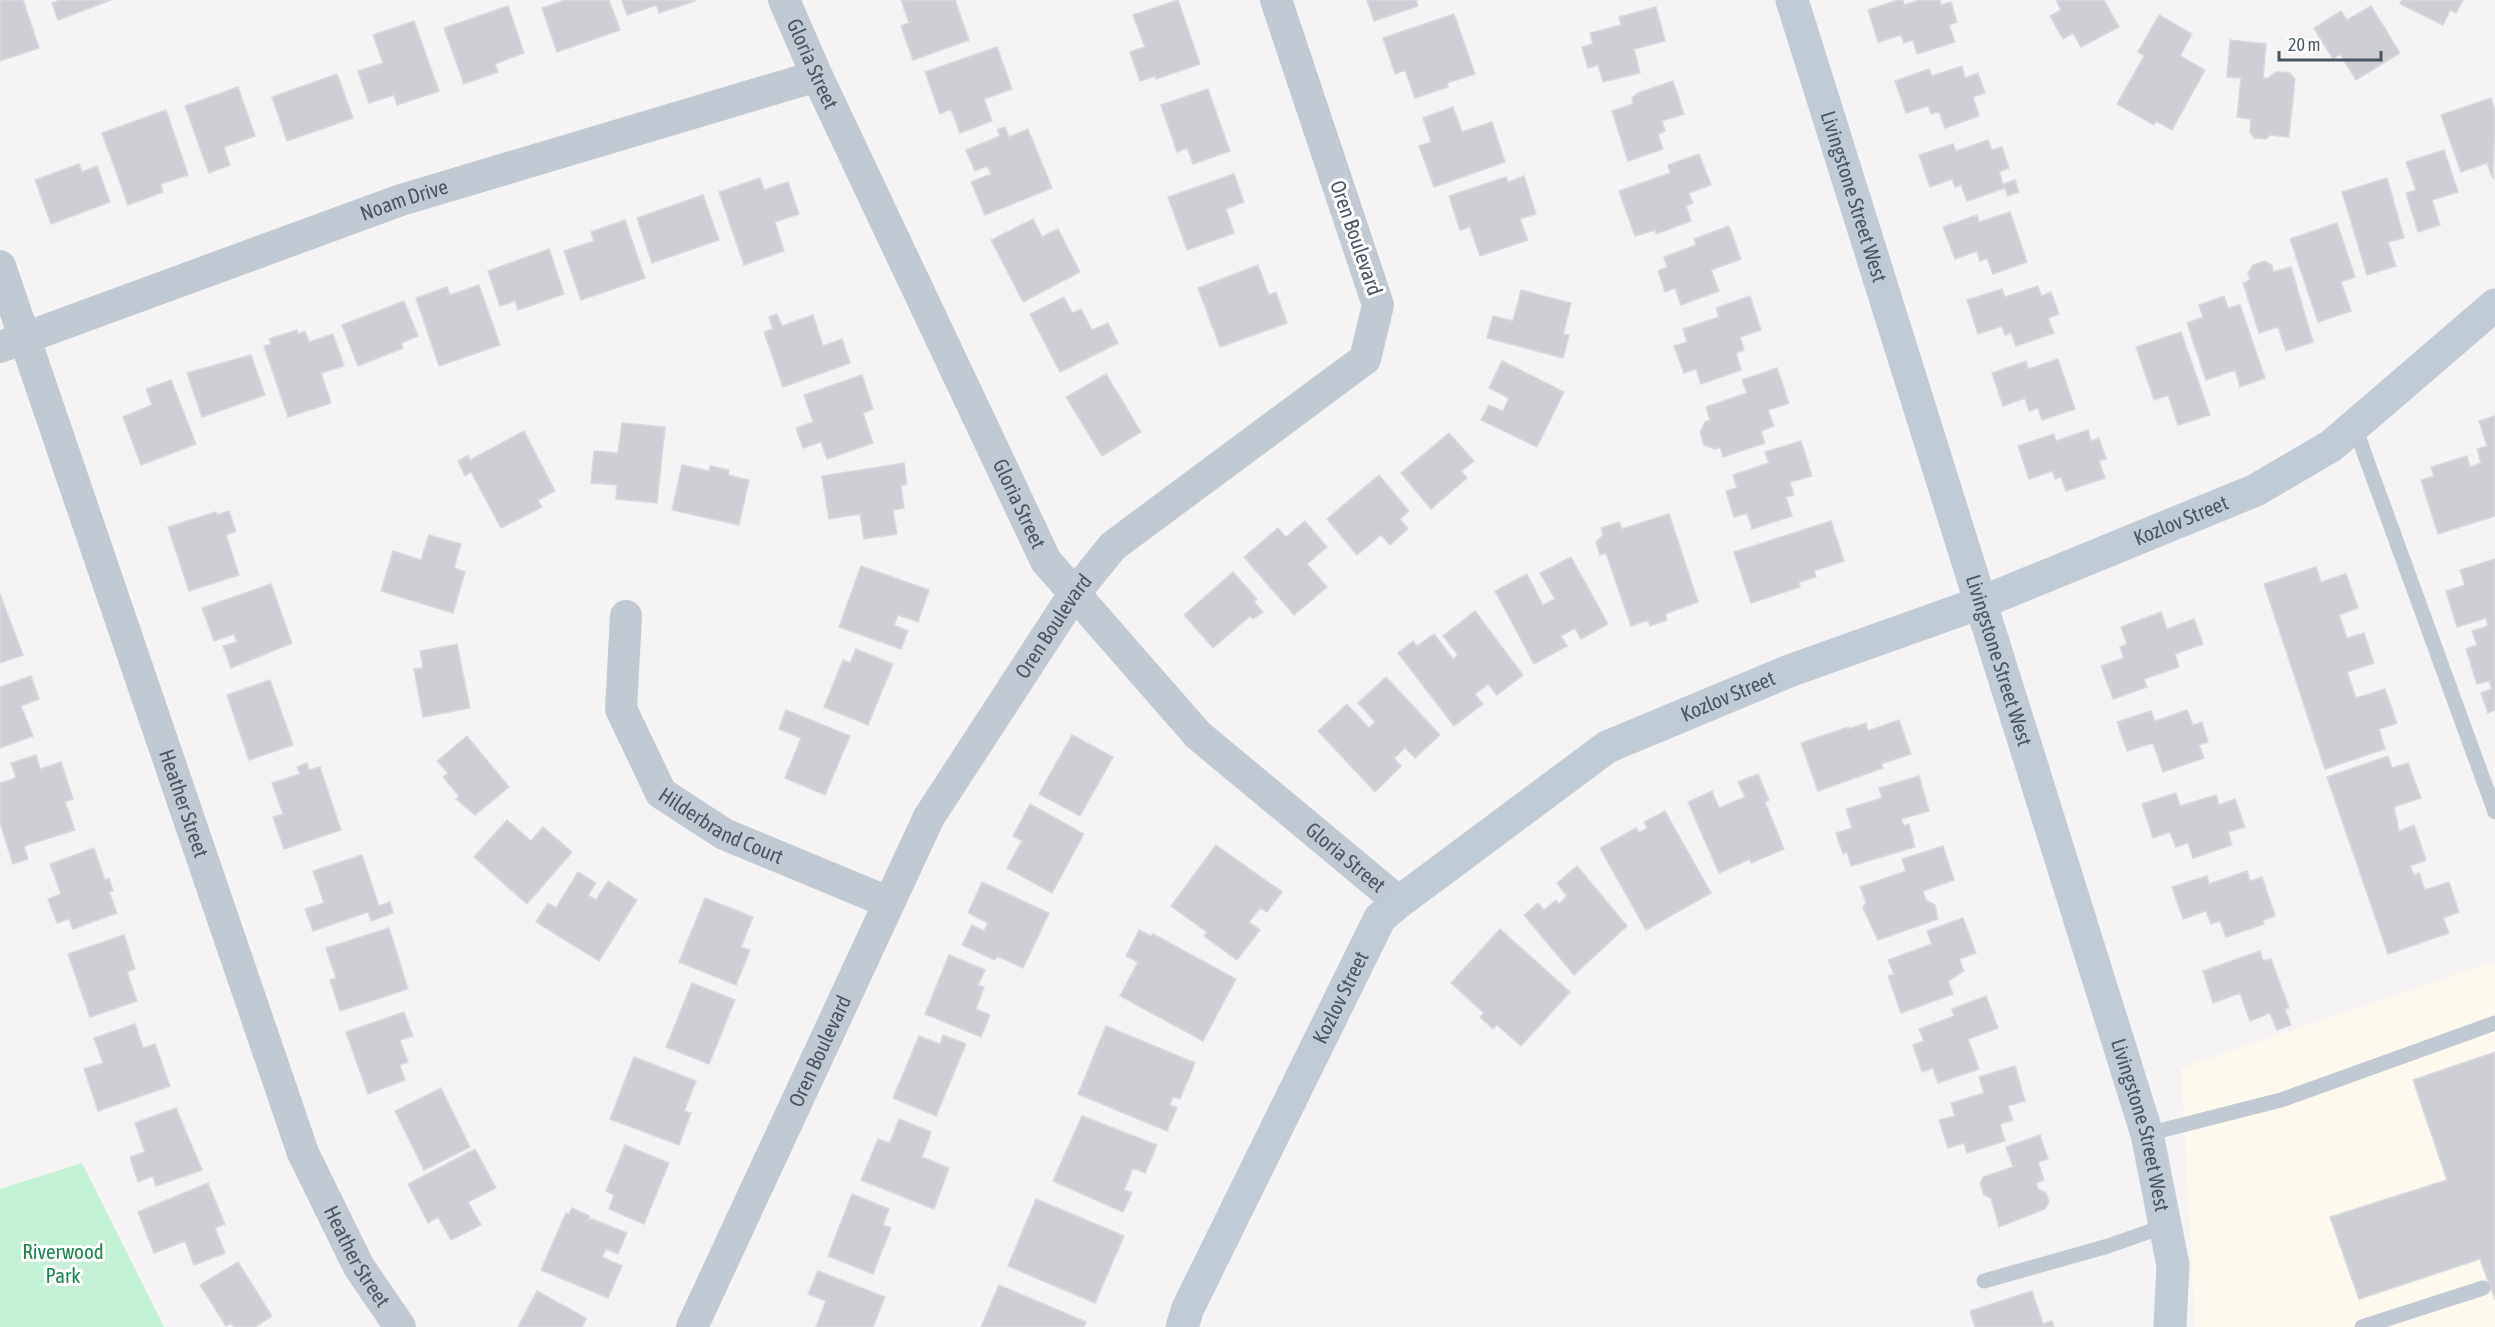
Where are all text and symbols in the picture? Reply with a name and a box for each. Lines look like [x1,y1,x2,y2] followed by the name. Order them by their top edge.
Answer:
[783,15,844,113] street label: Gloria Street
[2279,24,2381,62] scale bar
[2288,34,2320,55] text: 20 m
[1816,108,1893,285] street label: Livingstone Street West
[357,174,450,225] street label: Noam Drive
[1326,177,1388,298] street label: Oren Boulevard
[989,455,1051,552] street label: Gloria Street
[2130,490,2231,550] street label: Kozlov Street
[1009,569,1096,683] street label: Oren Boulevard
[1962,572,2038,749] street label: Livingstone Street West
[1677,665,1778,726] street label: Kozlov Street
[155,746,214,860] street label: Heather Street
[655,782,787,868] street label: Hilderbrand Court
[1301,817,1391,897] street label: Gloria Street
[1307,947,1373,1047] street label: Kozlov Street
[783,991,855,1110] street label: Oren Boulevard
[2107,1035,2175,1213] street label: Livingstone Street West
[320,1201,396,1311] street label: Heather Street
[22,1239,104,1287] park label: Riverwood Park

